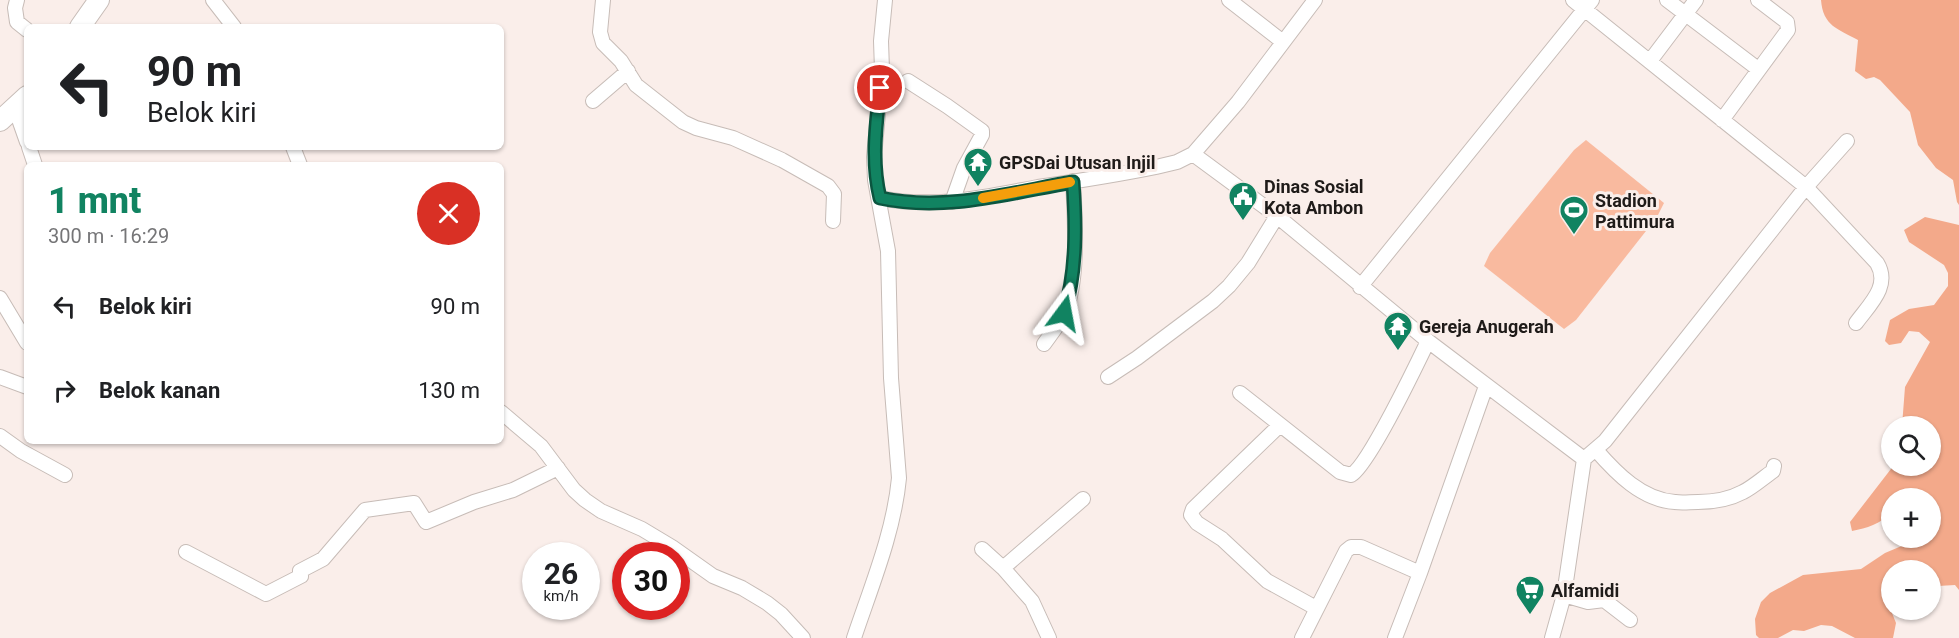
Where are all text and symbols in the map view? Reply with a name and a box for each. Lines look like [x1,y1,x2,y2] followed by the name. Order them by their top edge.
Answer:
[147,47,242,96] text: 90 m
[48,48,126,126] icon: left
[854,62,905,113] pin
[863,71,896,104] icon: arrive
[147,97,256,129] text: Belok kiri
[962,146,994,188] temple icon: GPSDai Utusan Injil
[999,152,1156,173] place label: GPSDai Utusan Injil
[1264,176,1364,218] place label: Dinas Sosial Kota Ambon
[48,180,141,222] text: 1 mnt
[1227,180,1259,222] public building icon: Dinas Sosial Kota Ambon
[417,182,480,245] button: close
[1595,190,1675,232] place label: Stadion Pattimura
[1558,194,1590,236] sports icon: Stadion Pattimura
[48,224,169,248] text: 300 m · 16:29
[1032,281,1096,345] position arrow
[48,290,81,323] icon: left
[99,294,192,319] text: Belok kiri
[431,294,480,319] text: 90 m
[1382,310,1414,352] temple icon: Gereja Anugerah
[1419,316,1554,337] place label: Gereja Anugerah
[48,374,81,407] icon: right
[99,378,220,403] text: Belok kanan
[418,378,480,403] text: 130 m
[1881,416,1941,620] map controls
[1881,416,1941,476] button: search
[1881,488,1941,548] button: +
[612,542,690,620] speed limit sign: 30
[544,556,578,591] text: 26
[1881,560,1941,620] button: −
[1514,574,1546,616] supermarket icon: Alfamidi
[1551,580,1619,601] place label: Alfamidi
[543,587,579,605] text: km/h

